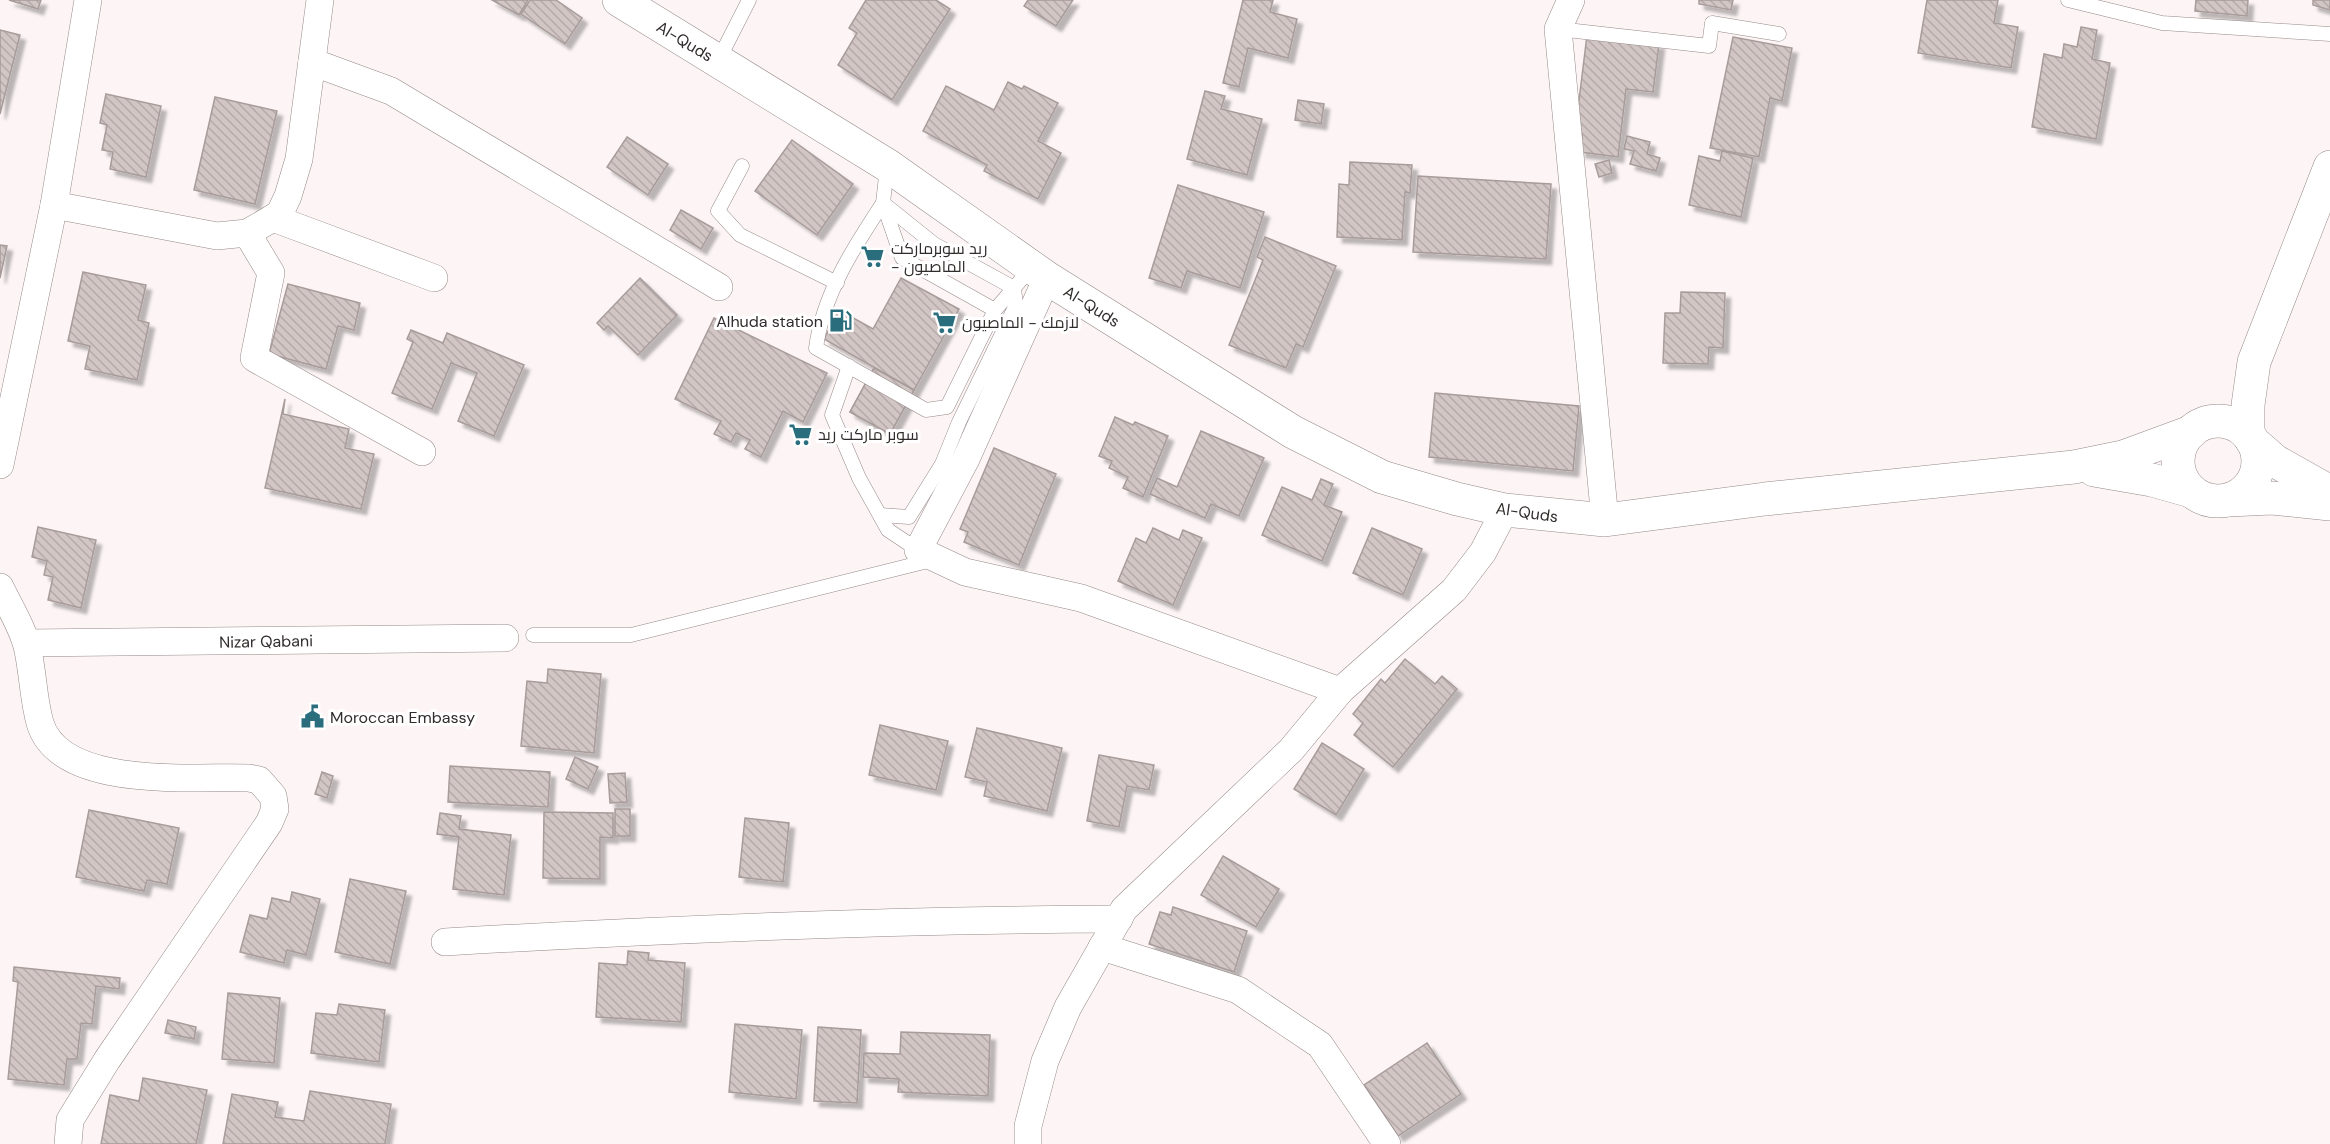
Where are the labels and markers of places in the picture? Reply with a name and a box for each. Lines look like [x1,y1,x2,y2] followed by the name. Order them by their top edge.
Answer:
[891,238,987,277] place label: ريد سوبرماركت - الماصيون
[860,244,886,270] supermarket icon: ريد سوبرماركت - الماصيون
[828,308,854,334] fuel station icon: Alhuda station
[931,309,957,335] supermarket icon: لازمك - الماصيون
[716,311,823,332] place label: Alhuda station
[962,312,1079,333] place label: لازمك - الماصيون
[787,421,813,447] supermarket icon: سوبر ماركت ريد
[818,424,919,445] place label: سوبر ماركت ريد
[299,704,325,730] public building icon: Moroccan Embassy
[330,707,475,728] place label: Moroccan Embassy

